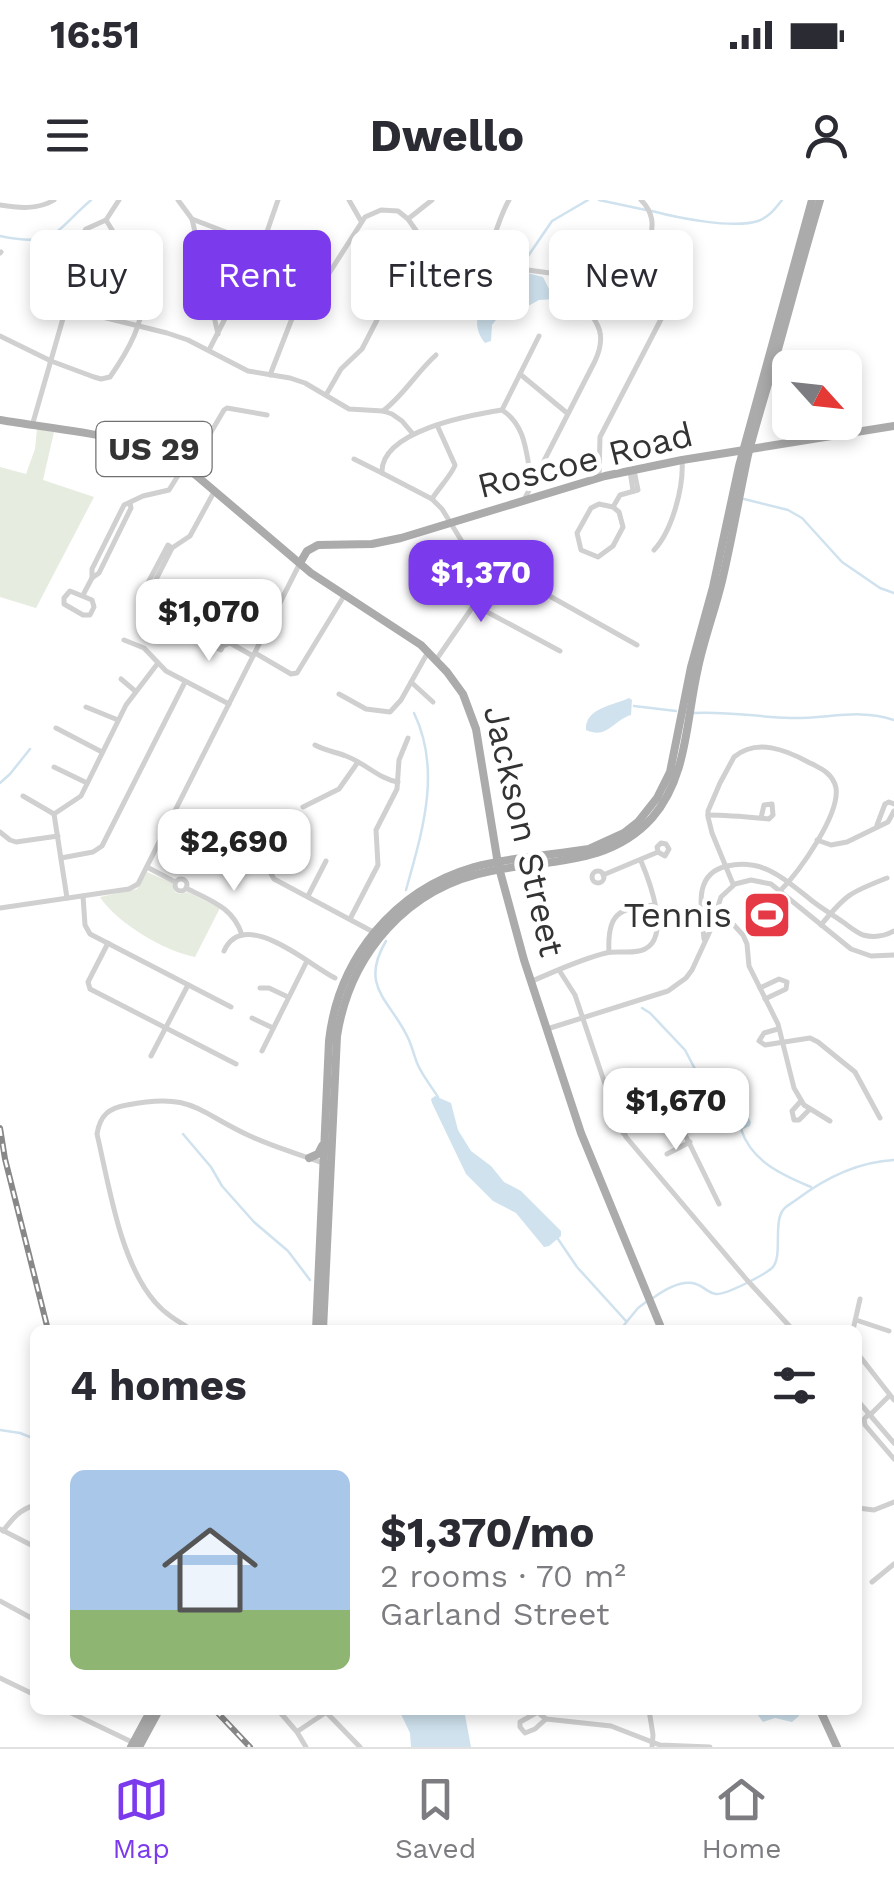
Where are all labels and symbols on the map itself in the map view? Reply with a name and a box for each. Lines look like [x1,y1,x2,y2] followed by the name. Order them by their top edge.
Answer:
[772,350,862,440] north arrow
[473,413,697,507] street label: Roscoe Road
[96,422,212,476] road number: US 29
[400,540,562,625] pin: $1,370
[128,579,290,664] pin: $1,070
[475,701,573,961] street label: Jackson Street
[153,809,315,894] pin: $2,690
[741,889,793,941] sports icon: Tennis
[623,894,732,936] place label: Tennis
[595,1068,757,1153] pin: $1,670

